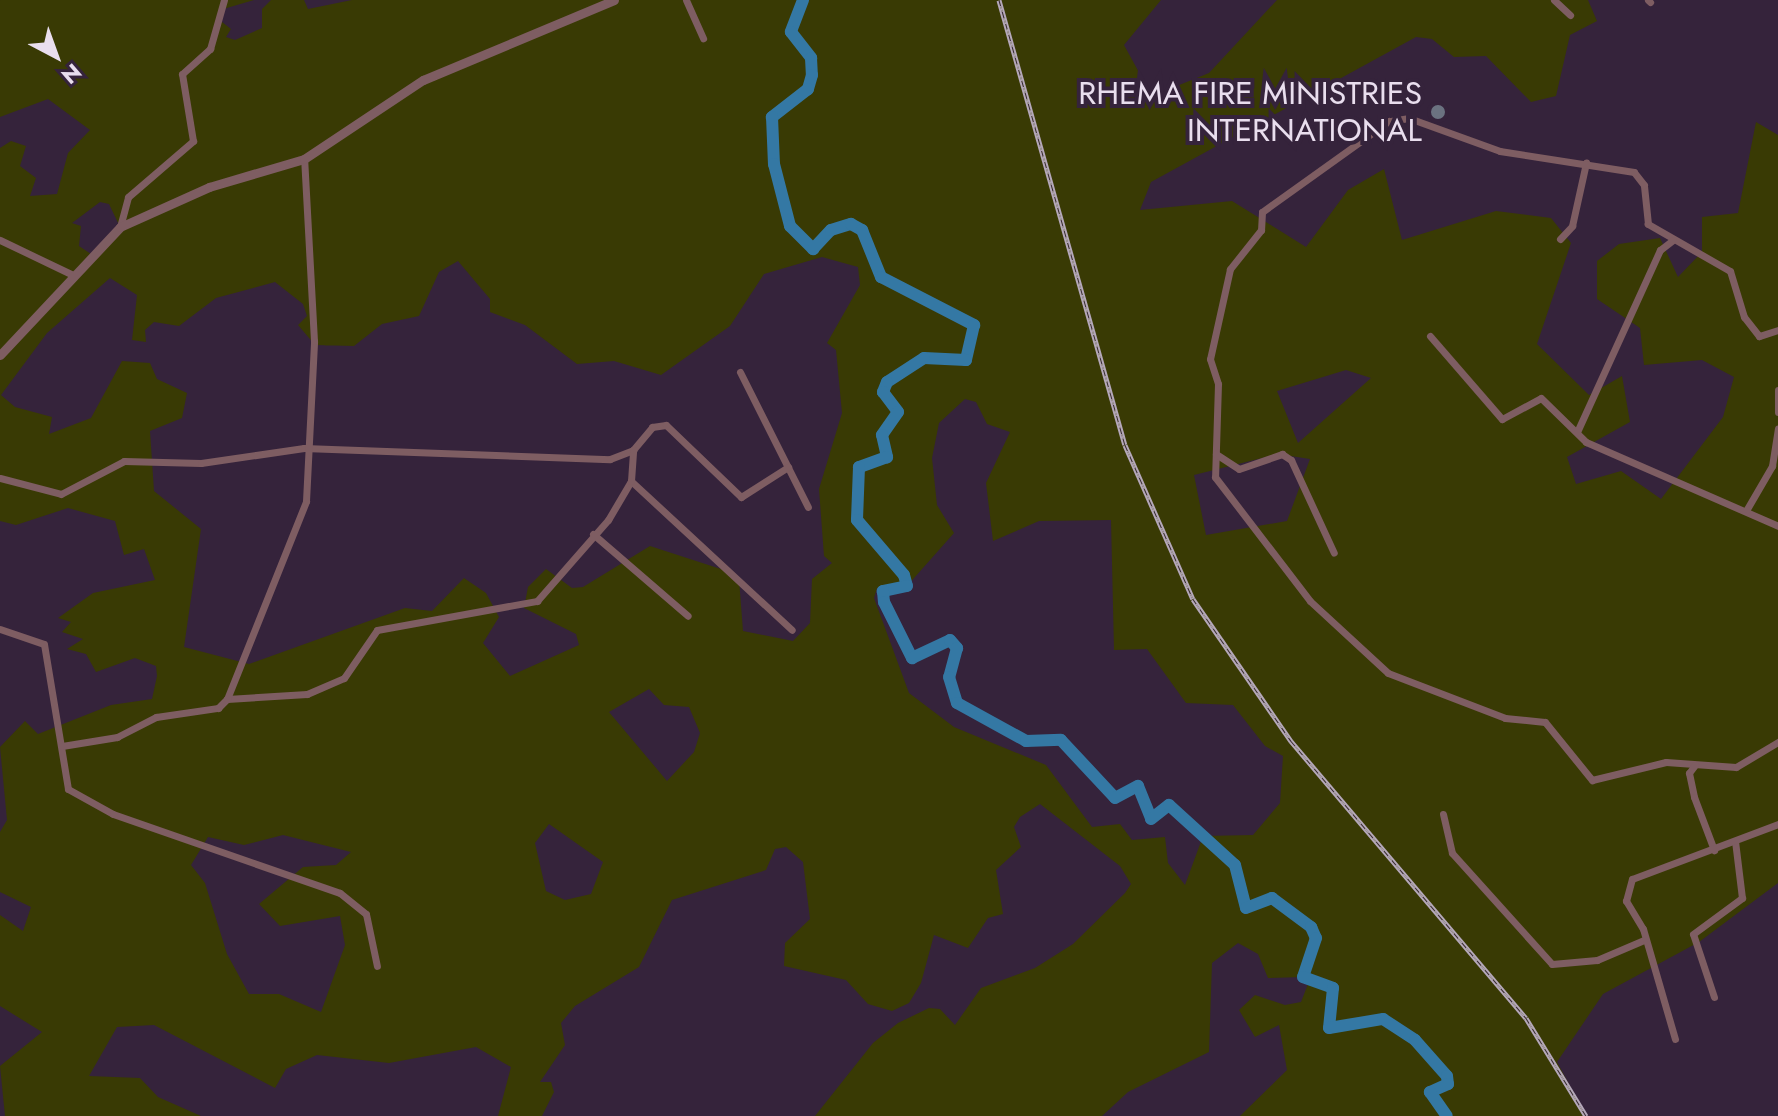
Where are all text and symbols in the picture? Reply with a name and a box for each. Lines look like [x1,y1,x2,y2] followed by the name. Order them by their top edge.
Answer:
[16,16,96,96] north arrow
[55,56,89,92] text: N
[1078,75,1422,150] place label: RHEMA FIRE MINISTRIES INTERNATIONAL
[1429,103,1447,121] marker: RHEMA FIRE MINISTRIES INTERNATIONAL

